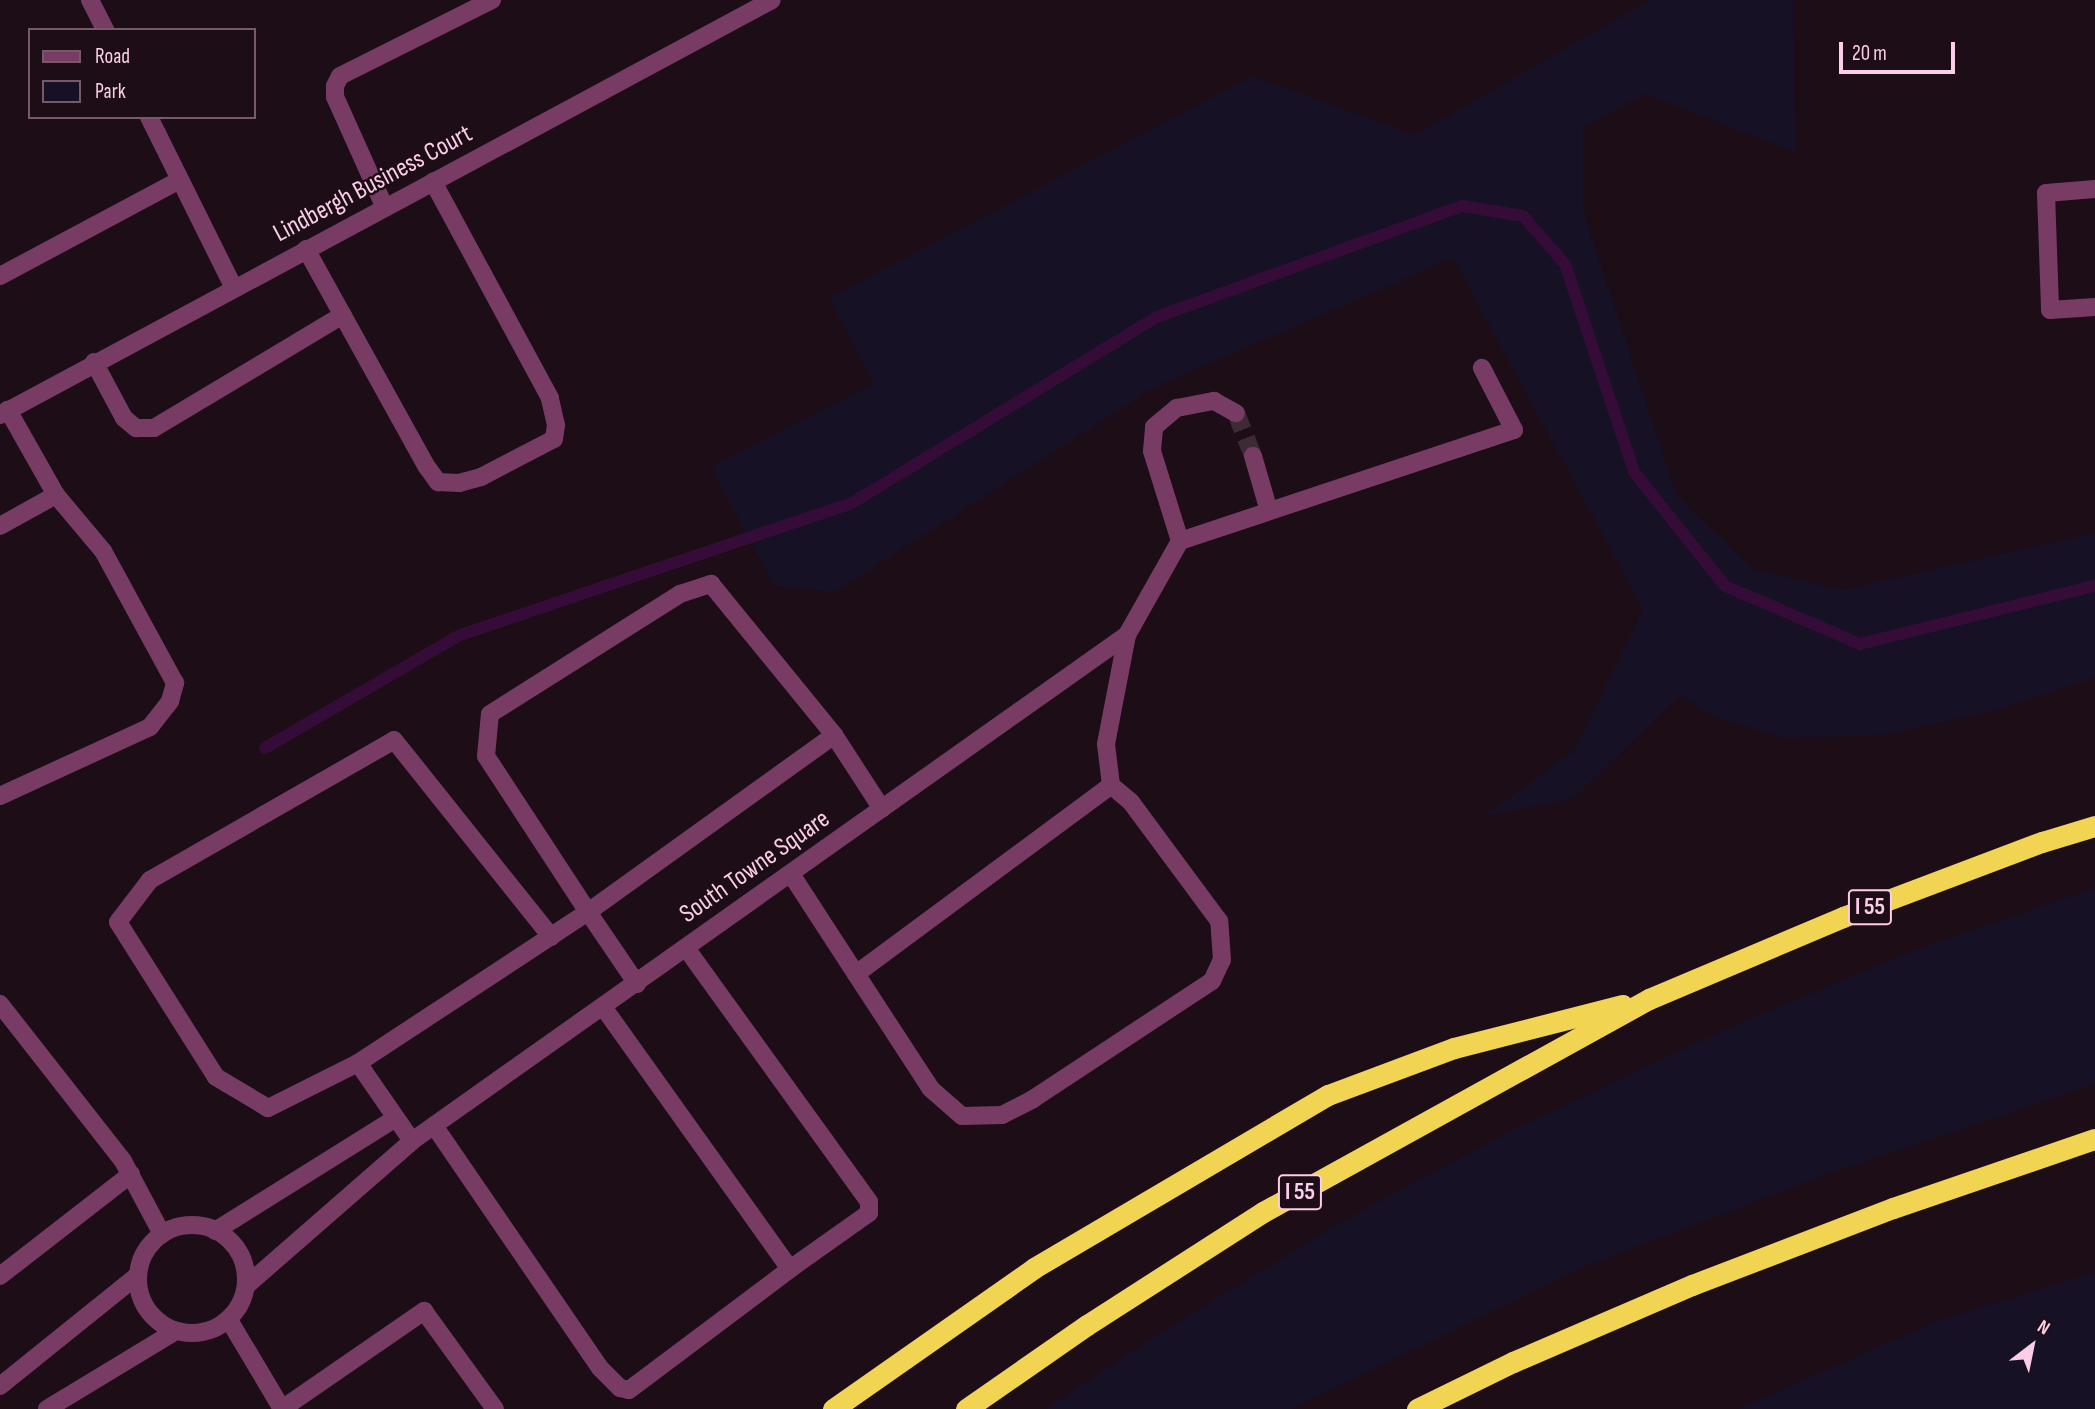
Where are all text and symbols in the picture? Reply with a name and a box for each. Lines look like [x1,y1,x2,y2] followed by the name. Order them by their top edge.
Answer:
[28,28,256,119] legend
[1843,28,1958,72] scale bar
[1852,41,1887,66] text: 20 m
[95,44,130,69] text: Road
[95,79,126,104] text: Park
[268,118,478,250] street label: Lindbergh Business Court
[674,804,836,930] street label: South Towne Square
[1847,887,1893,928] road number: I 55
[1277,1172,1323,1212] road number: I 55
[1997,1311,2067,1381] north arrow
[2033,1315,2054,1340] text: N

